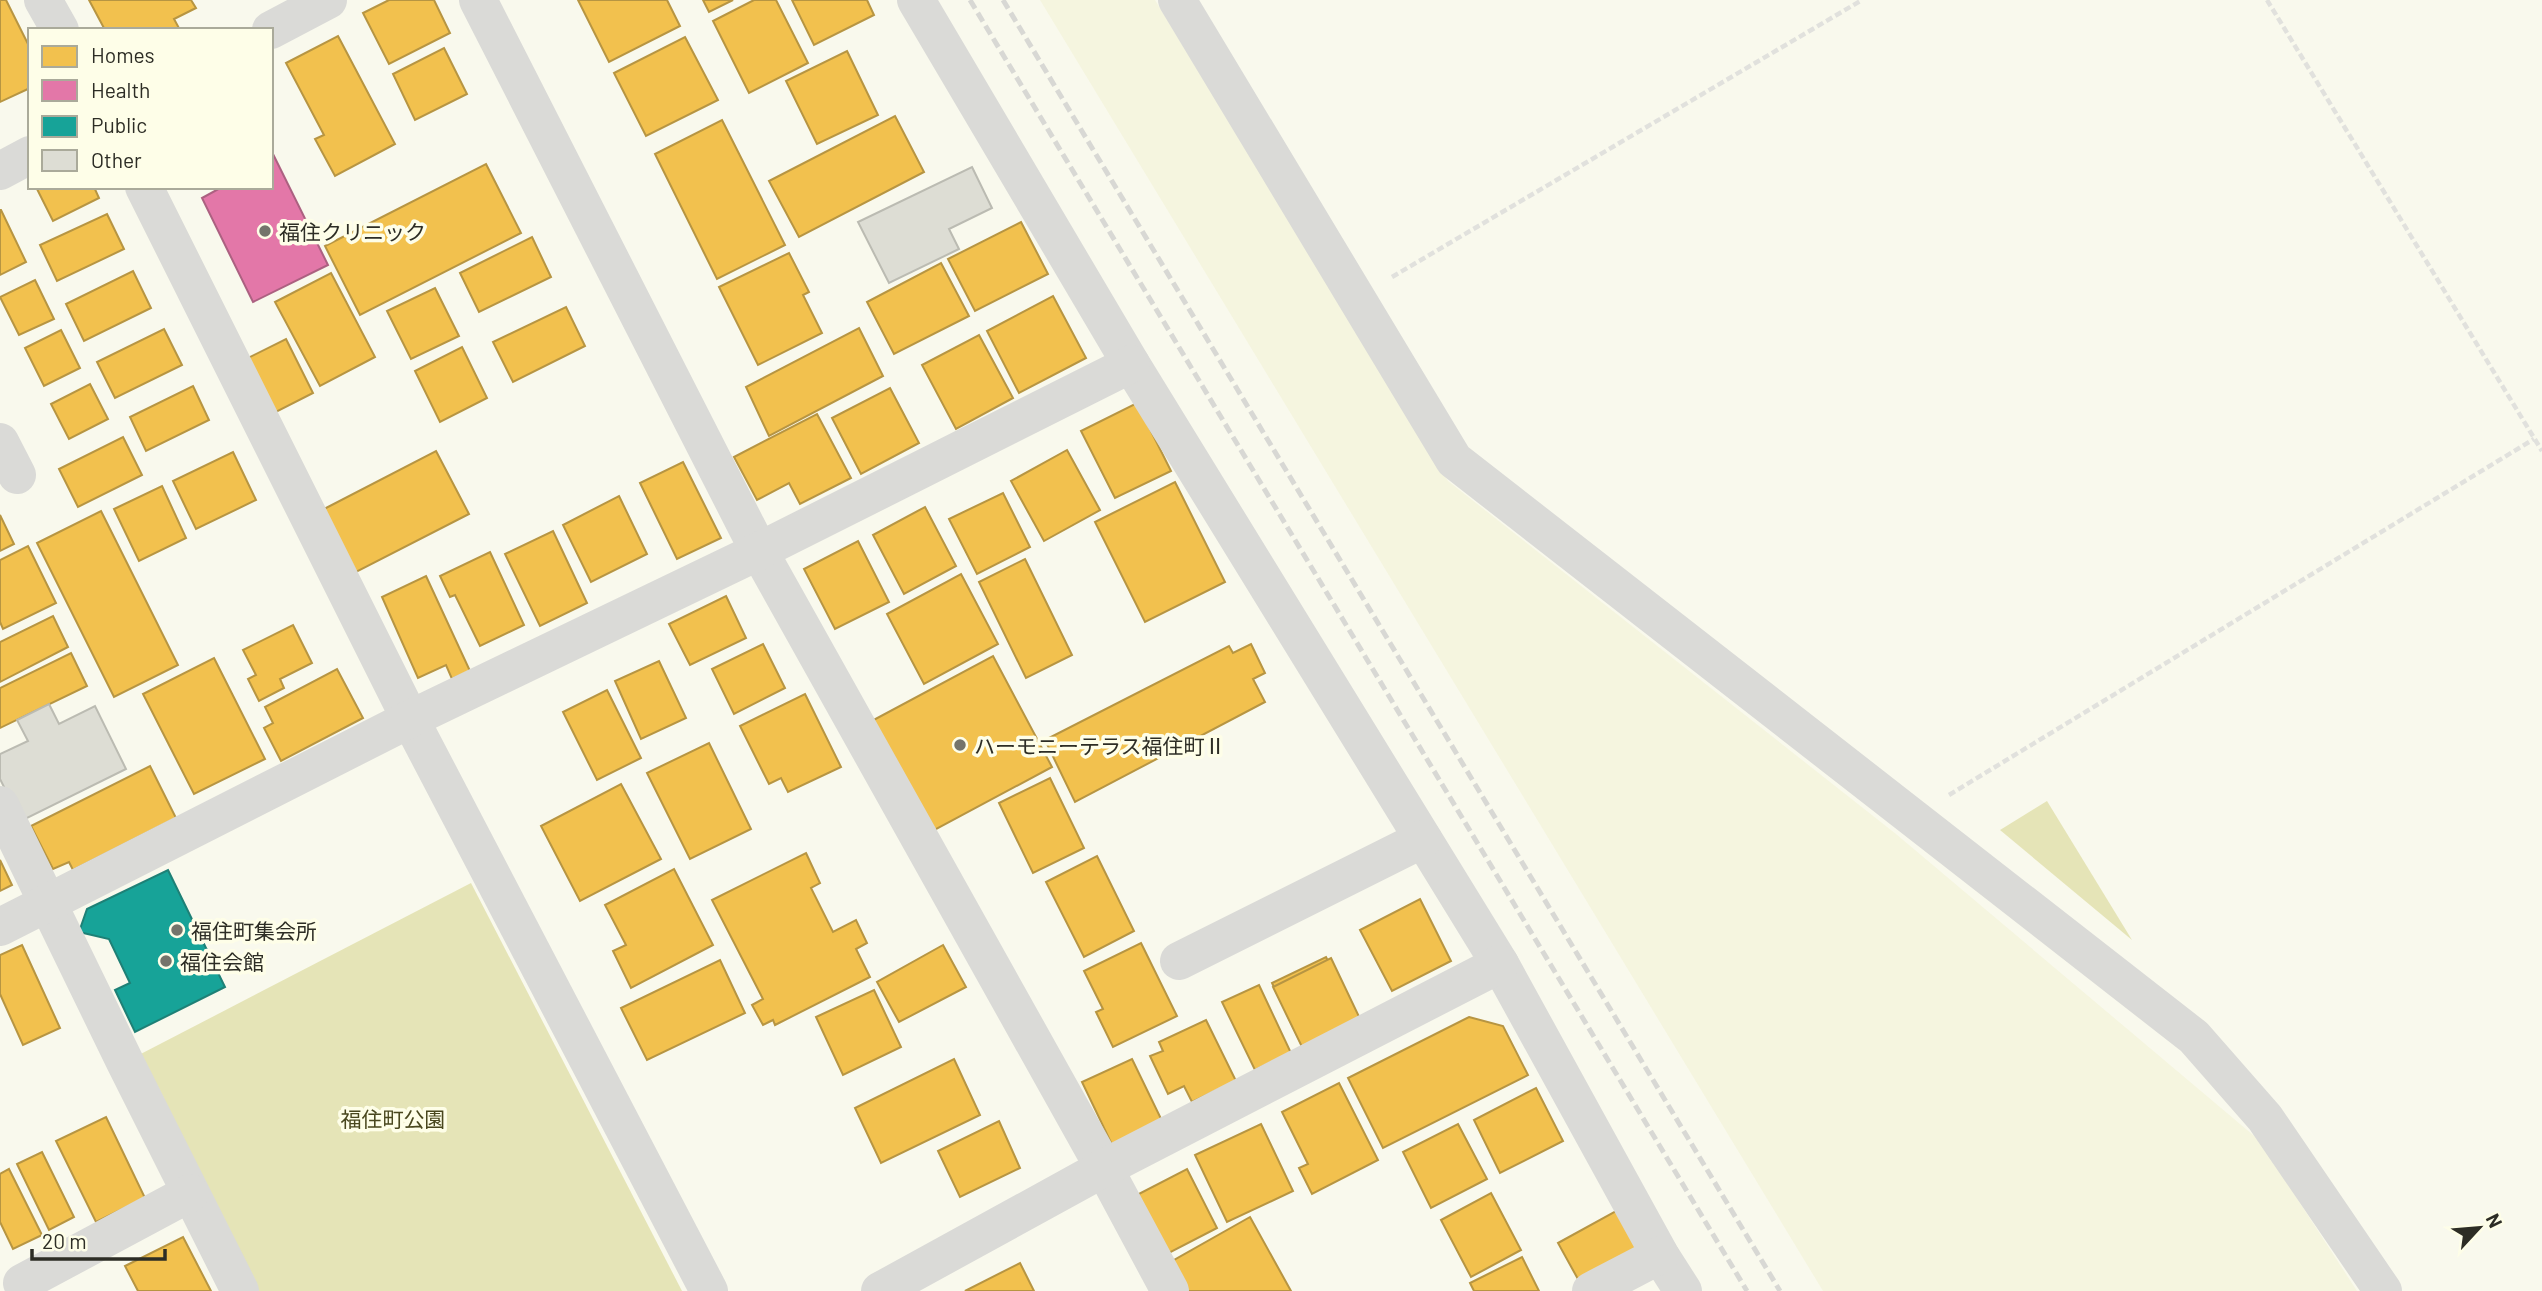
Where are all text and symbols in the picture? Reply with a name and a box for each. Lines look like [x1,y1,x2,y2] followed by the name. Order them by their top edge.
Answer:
[28,28,273,189] legend
[91,42,155,67] text: Homes
[91,77,150,102] text: Health
[91,112,147,137] text: Public
[91,147,142,172] text: Other
[279,219,426,244] place label: 福住クリニック
[257,223,273,239] marker: 福住クリニック
[974,733,1226,758] place label: ハーモニーテラス福住町Ⅱ
[952,737,968,753] marker: ハーモニーテラス福住町Ⅱ
[191,918,317,943] place label: 福住町集会所
[169,922,185,938] marker: 福住町集会所
[180,949,264,974] place label: 福住会館
[158,953,174,969] marker: 福住会館
[341,1106,446,1131] park label: 福住町公園
[2444,1193,2514,1263] north arrow
[2482,1210,2508,1231] text: N
[32,1218,164,1262] scale bar
[42,1228,87,1253] text: 20 m

